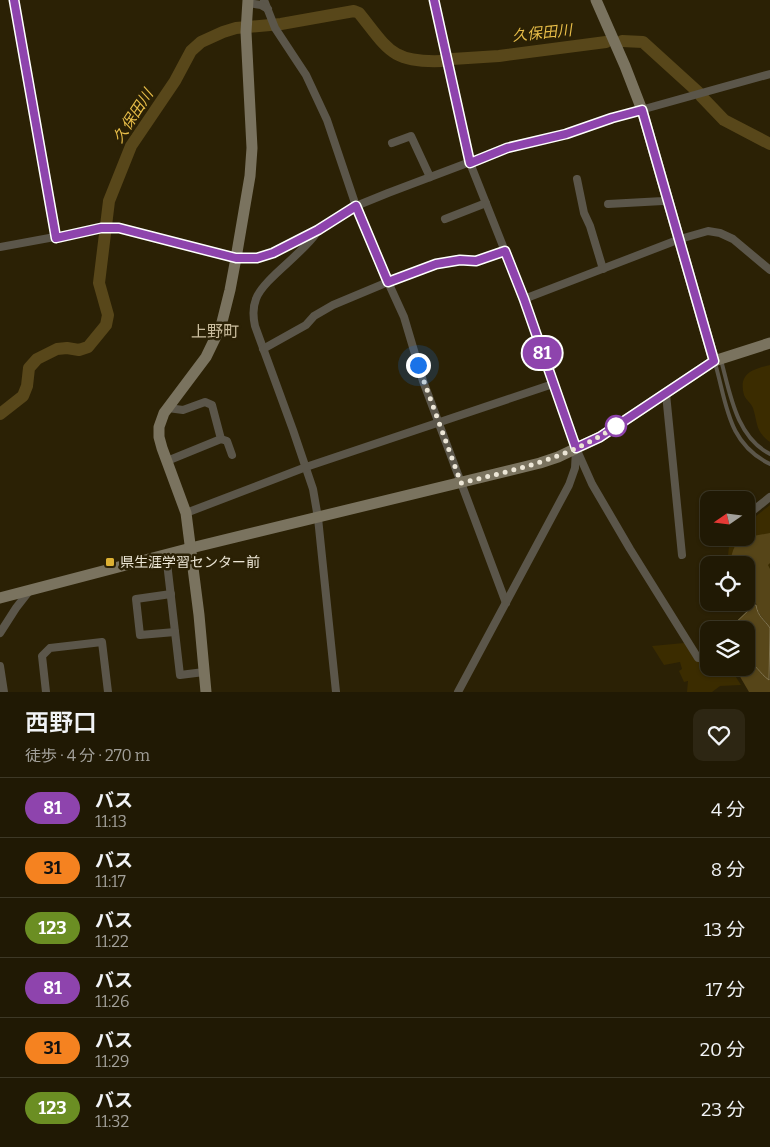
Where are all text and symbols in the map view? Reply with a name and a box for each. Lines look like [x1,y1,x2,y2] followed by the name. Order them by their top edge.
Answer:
[511,21,575,45] water label: 久保田川
[109,84,158,146] water label: 久保田川
[191,322,239,341] district label: 上野町
[520,337,564,369] line badge: 81
[533,342,551,364] text: 81
[406,353,431,378] your location
[605,415,627,437] unlabelled marker
[700,491,755,546] north arrow
[700,491,755,676] map controls
[120,554,260,571] place label: 県生涯学習センター前
[104,556,116,568] marker: 県生涯学習センター前
[700,556,755,611] button: locate
[700,621,755,676] button: layers
[25,709,97,737] text: 西野口
[693,709,745,761] button: heart
[25,746,150,765] text: 徒歩 · 4 分 · 270 m
[95,789,133,812] text: バス
[43,797,62,819] text: 81
[711,798,745,821] text: 4 分
[95,812,127,831] text: 11:13
[95,849,133,872] text: バス
[43,857,62,879] text: 31
[711,858,745,881] text: 8 分
[95,872,126,891] text: 11:17
[95,909,133,932] text: バス
[38,917,67,939] text: 123
[704,918,745,941] text: 13 分
[95,932,129,951] text: 11:22
[95,969,133,992] text: バス
[43,977,62,999] text: 81
[705,978,745,1001] text: 17 分
[95,992,129,1011] text: 11:26
[95,1029,133,1052] text: バス
[43,1037,62,1059] text: 31
[700,1038,745,1061] text: 20 分
[95,1052,129,1071] text: 11:29
[95,1089,133,1112] text: バス
[38,1097,67,1119] text: 123
[701,1098,745,1121] text: 23 分
[95,1112,129,1131] text: 11:32

